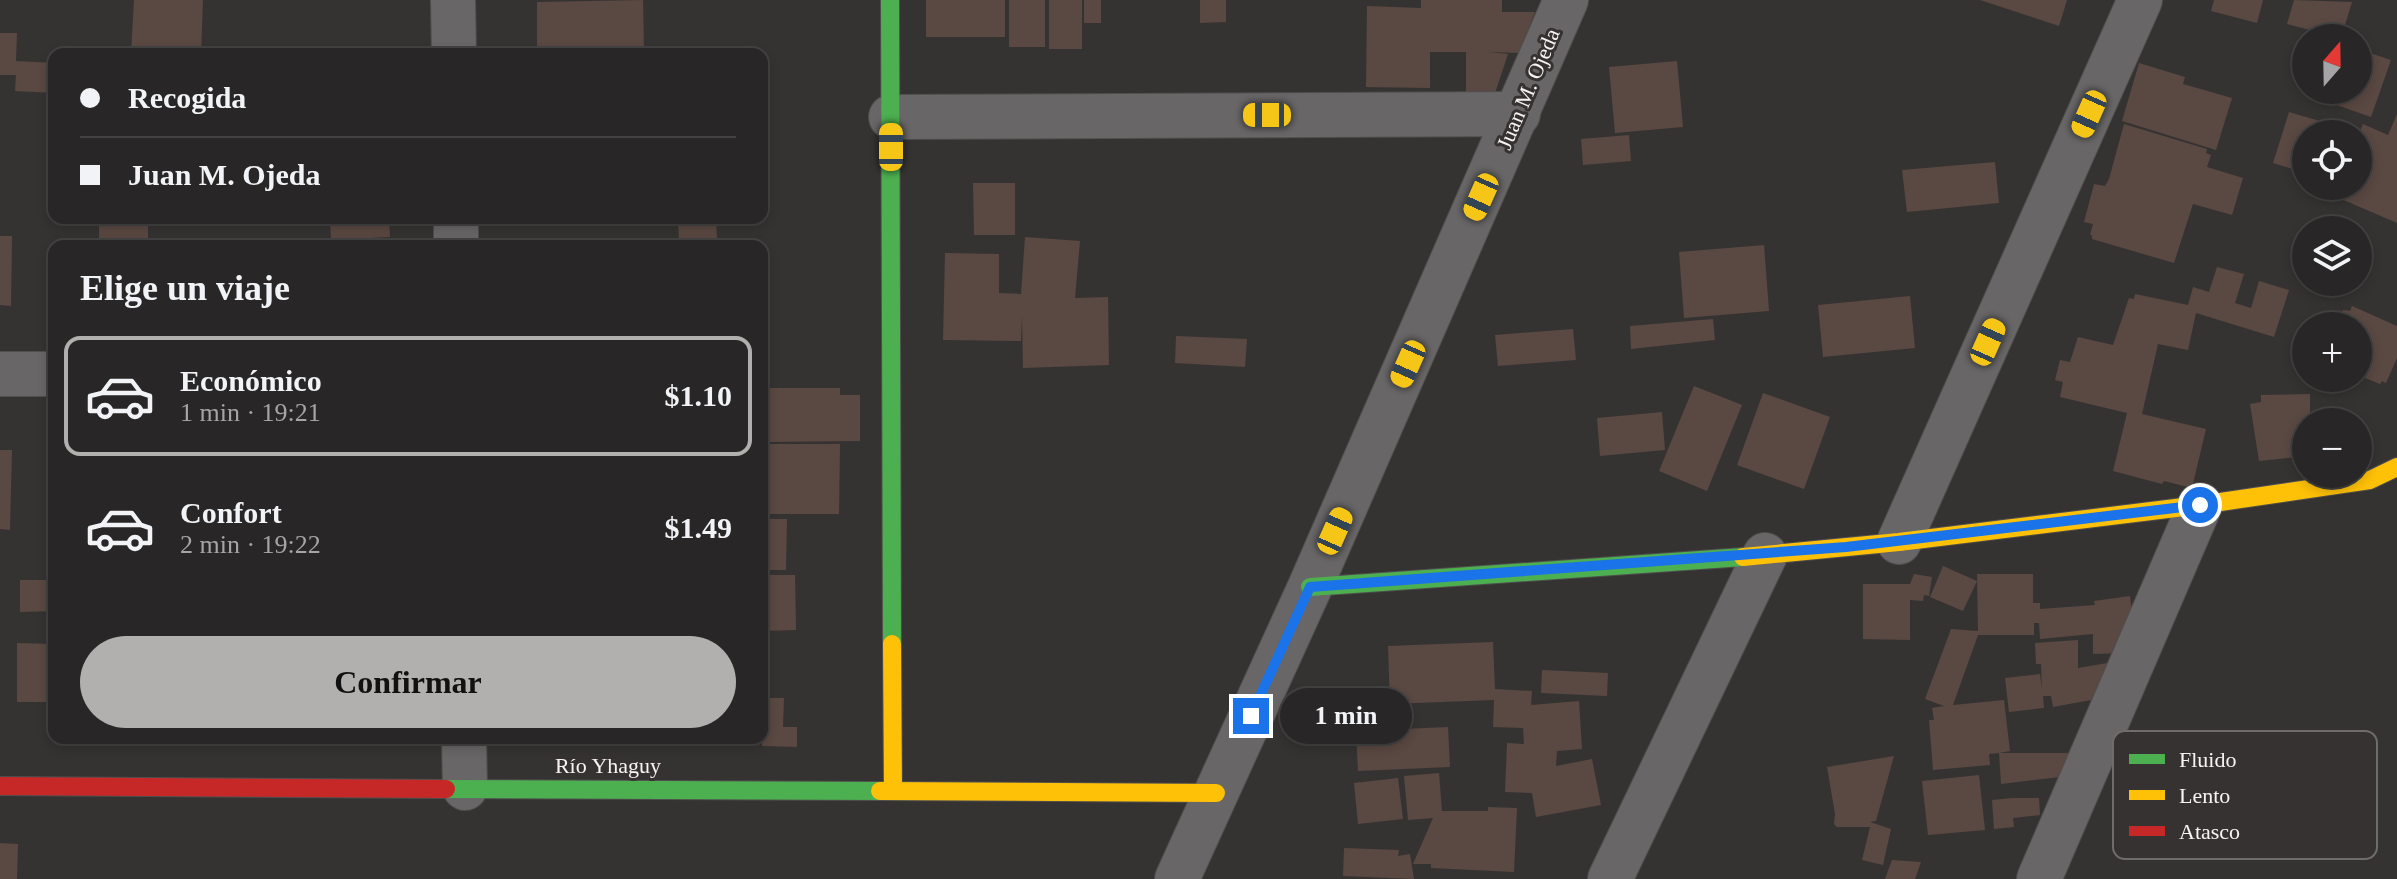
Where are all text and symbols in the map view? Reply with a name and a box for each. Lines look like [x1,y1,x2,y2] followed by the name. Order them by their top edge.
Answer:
[2292,24,2372,104] north arrow
[2292,24,2372,488] map controls
[1491,25,1565,153] street label: Juan M. Ojeda
[128,81,246,114] text: Recogida
[2068,87,2110,141] car
[1243,103,1291,127] car
[2292,120,2372,200] button: locate
[879,123,903,171] car
[128,158,321,191] text: Juan M. Ojeda
[1460,170,1502,224] car
[2292,216,2372,296] button: layers
[80,268,290,308] text: Elige un viaje
[2292,312,2372,392] button: +
[1967,315,2009,369] car
[1387,337,1429,391] car
[84,360,156,432] icon: car
[180,364,322,397] text: Económico
[665,379,732,412] text: $1.10
[180,398,321,427] text: 1 min · 19:21
[2292,408,2372,488] button: −
[2182,487,2218,523] route start
[84,492,156,564] icon: car
[180,496,282,529] text: Confort
[1314,504,1356,558] car
[665,511,732,544] text: $1.49
[180,530,321,559] text: 2 min · 19:22
[80,636,736,728] button: Confirmar
[1279,688,1411,744] callout: 1 min
[1233,698,1269,734] route end
[1315,701,1377,730] text: 1 min
[2113,731,2377,859] legend
[2179,747,2236,772] text: Fluido
[555,753,661,778] street label: Río Yhaguy
[2179,783,2230,808] text: Lento
[2179,819,2240,844] text: Atasco

